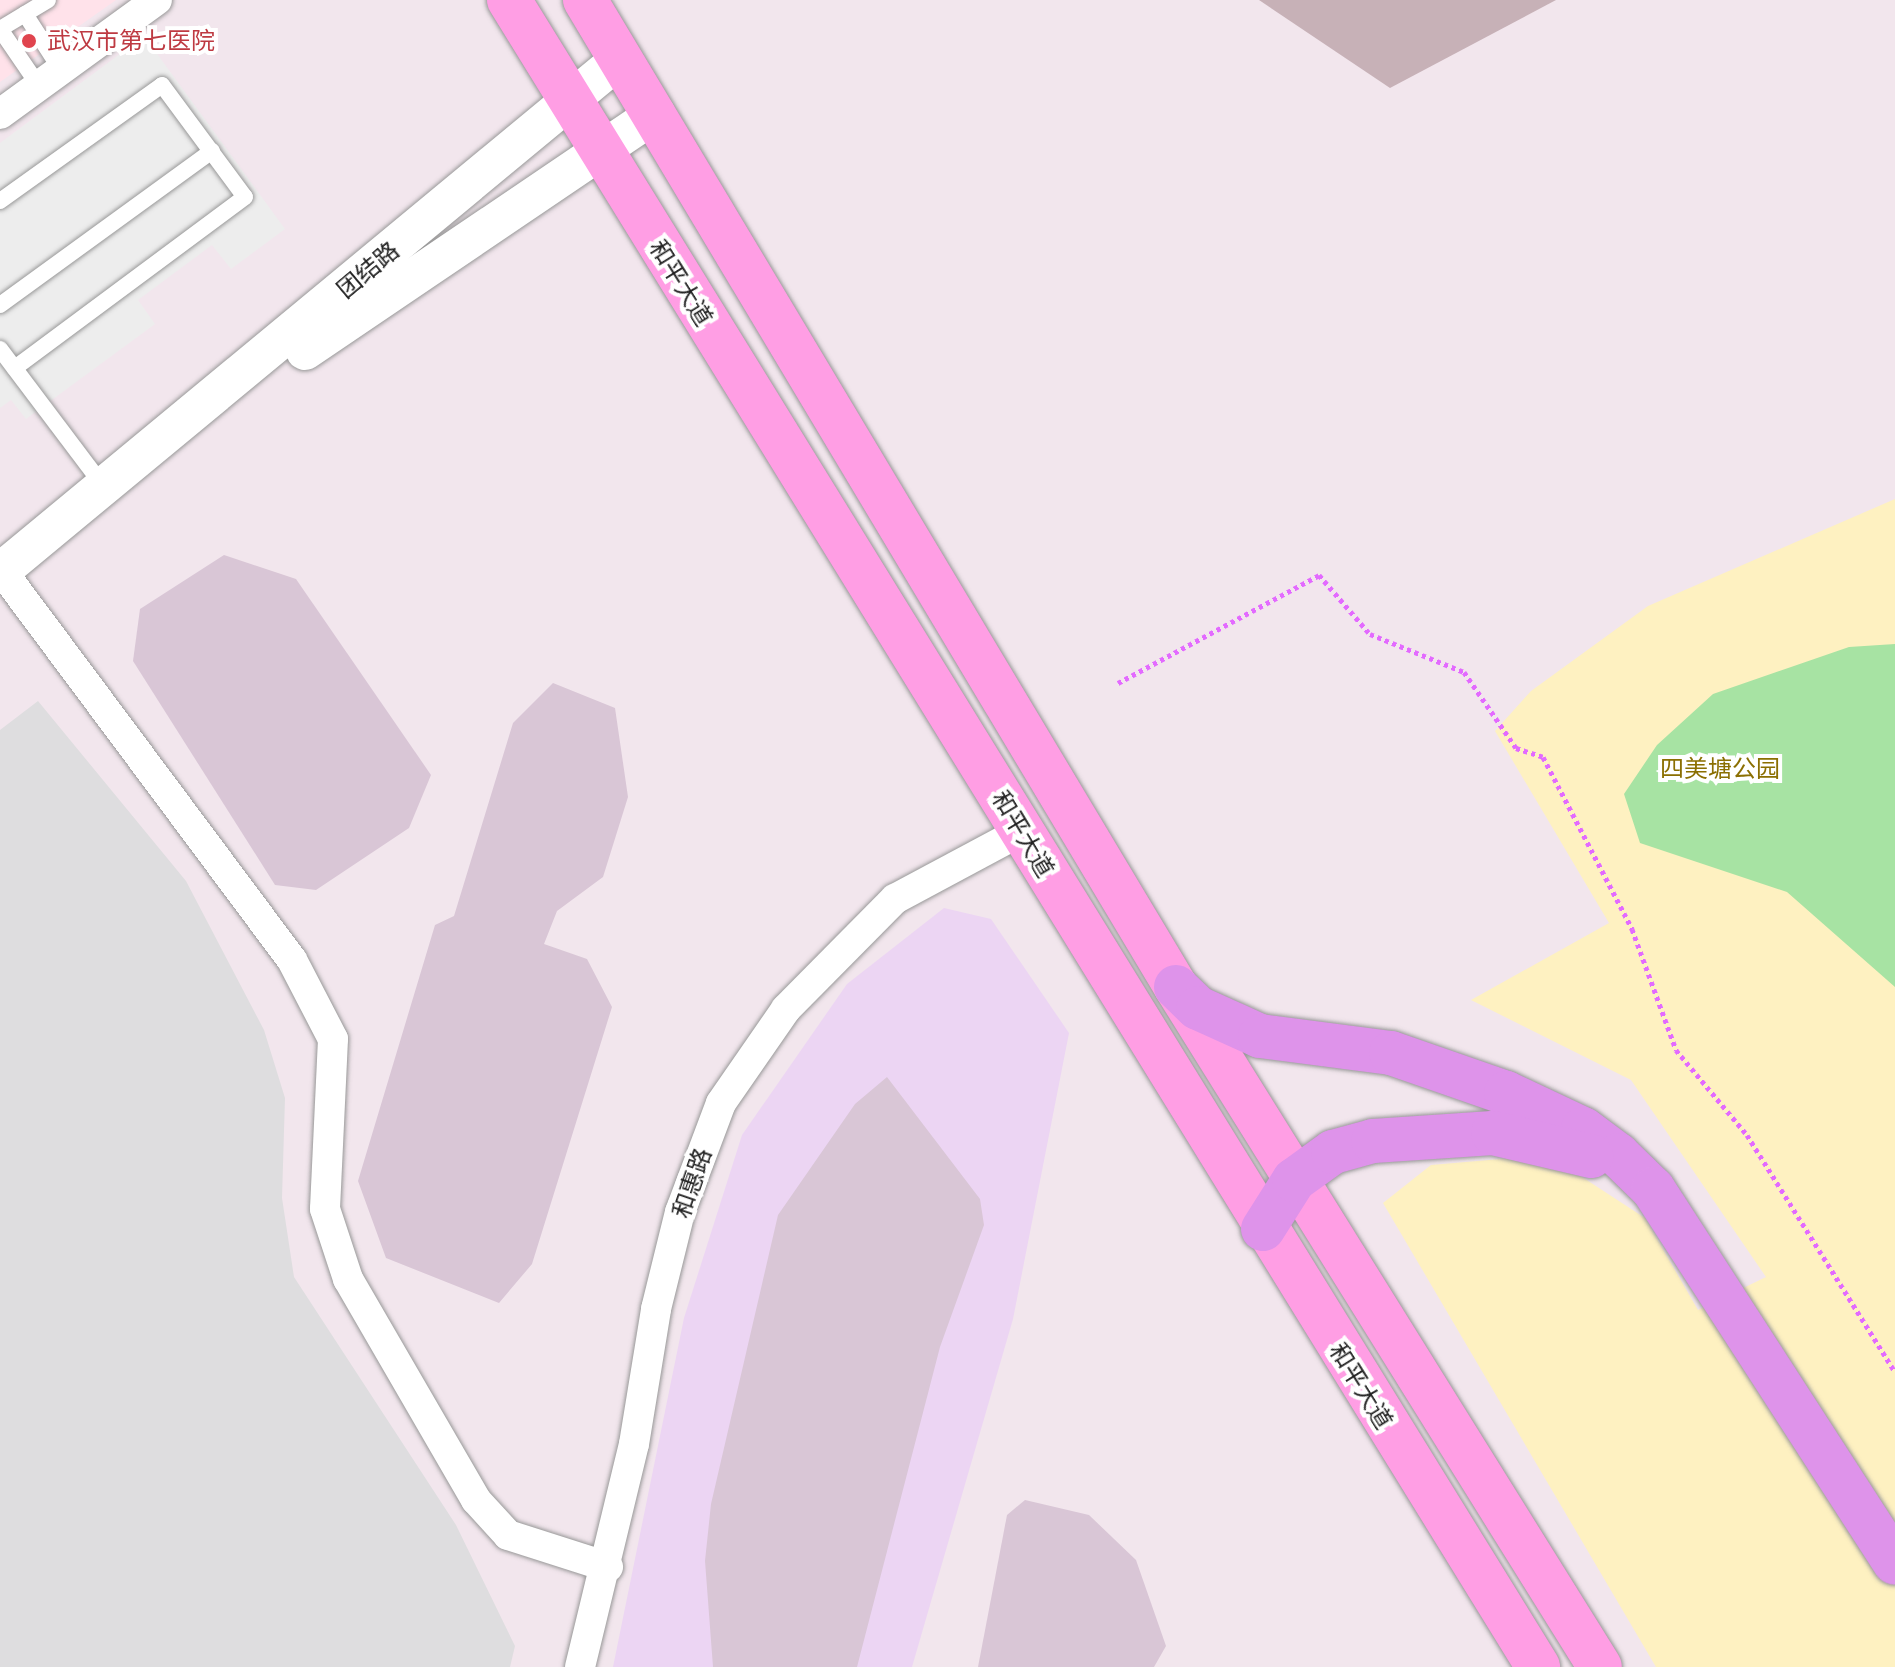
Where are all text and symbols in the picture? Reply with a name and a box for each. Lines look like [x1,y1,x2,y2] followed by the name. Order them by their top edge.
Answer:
[47,27,215,55] place label: 武汉市第七医院
[18,30,40,52] marker: 武汉市第七医院
[643,235,719,331] street label: 和平大道
[331,236,405,304] street label: 团结路
[1660,755,1780,783] park label: 四美塘公园
[986,785,1060,883] street label: 和平大道
[667,1144,717,1222] street label: 和惠路
[1323,1338,1399,1434] street label: 和平大道

